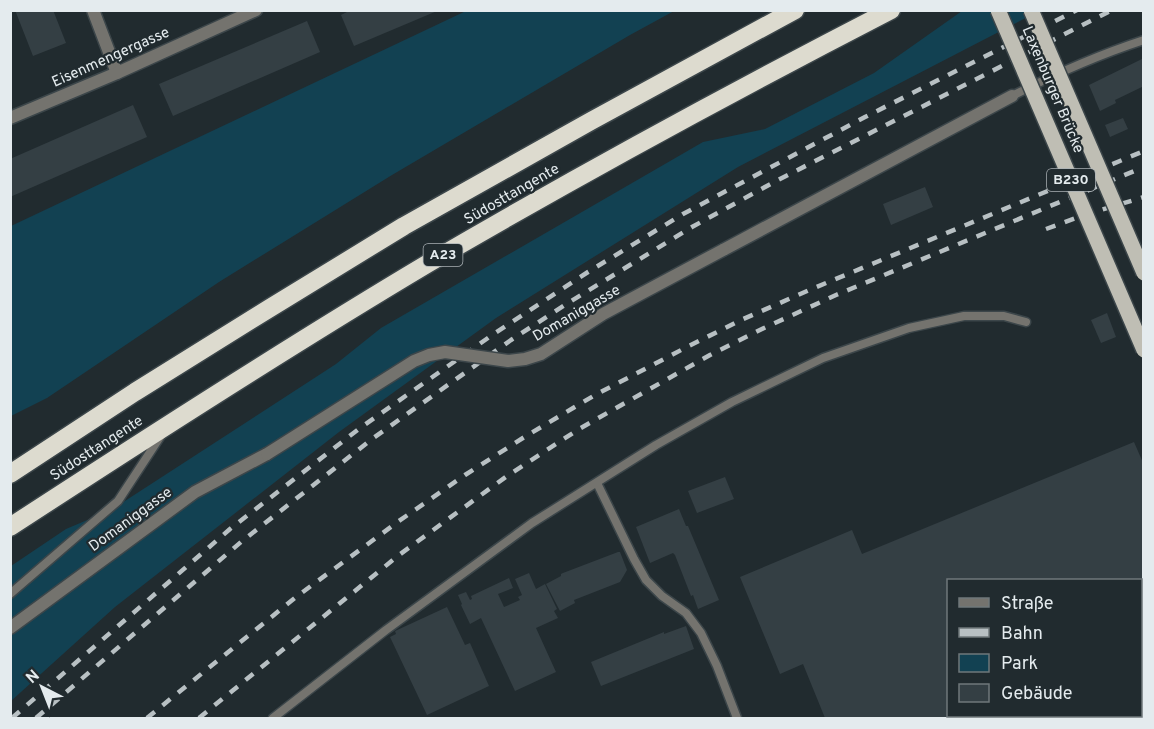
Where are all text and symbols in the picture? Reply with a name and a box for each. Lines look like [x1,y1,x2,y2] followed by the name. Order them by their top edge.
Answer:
[49,24,173,92] street label: Eisenmengergasse
[1017,24,1087,156] street label: Laxenburger Brücke
[461,160,563,230] street label: Südosttangente
[1047,169,1095,191] road number: B230
[424,244,462,266] road number: A23
[530,281,624,347] street label: Domaniggasse
[47,412,147,486] street label: Südosttangente
[86,483,176,557] street label: Domaniggasse
[947,579,1142,717] legend
[1001,593,1053,616] text: Straße
[1001,623,1043,646] text: Bahn
[1001,653,1038,676] text: Park
[12,657,72,717] north arrow
[22,666,44,689] text: N
[1001,683,1073,706] text: Gebäude

